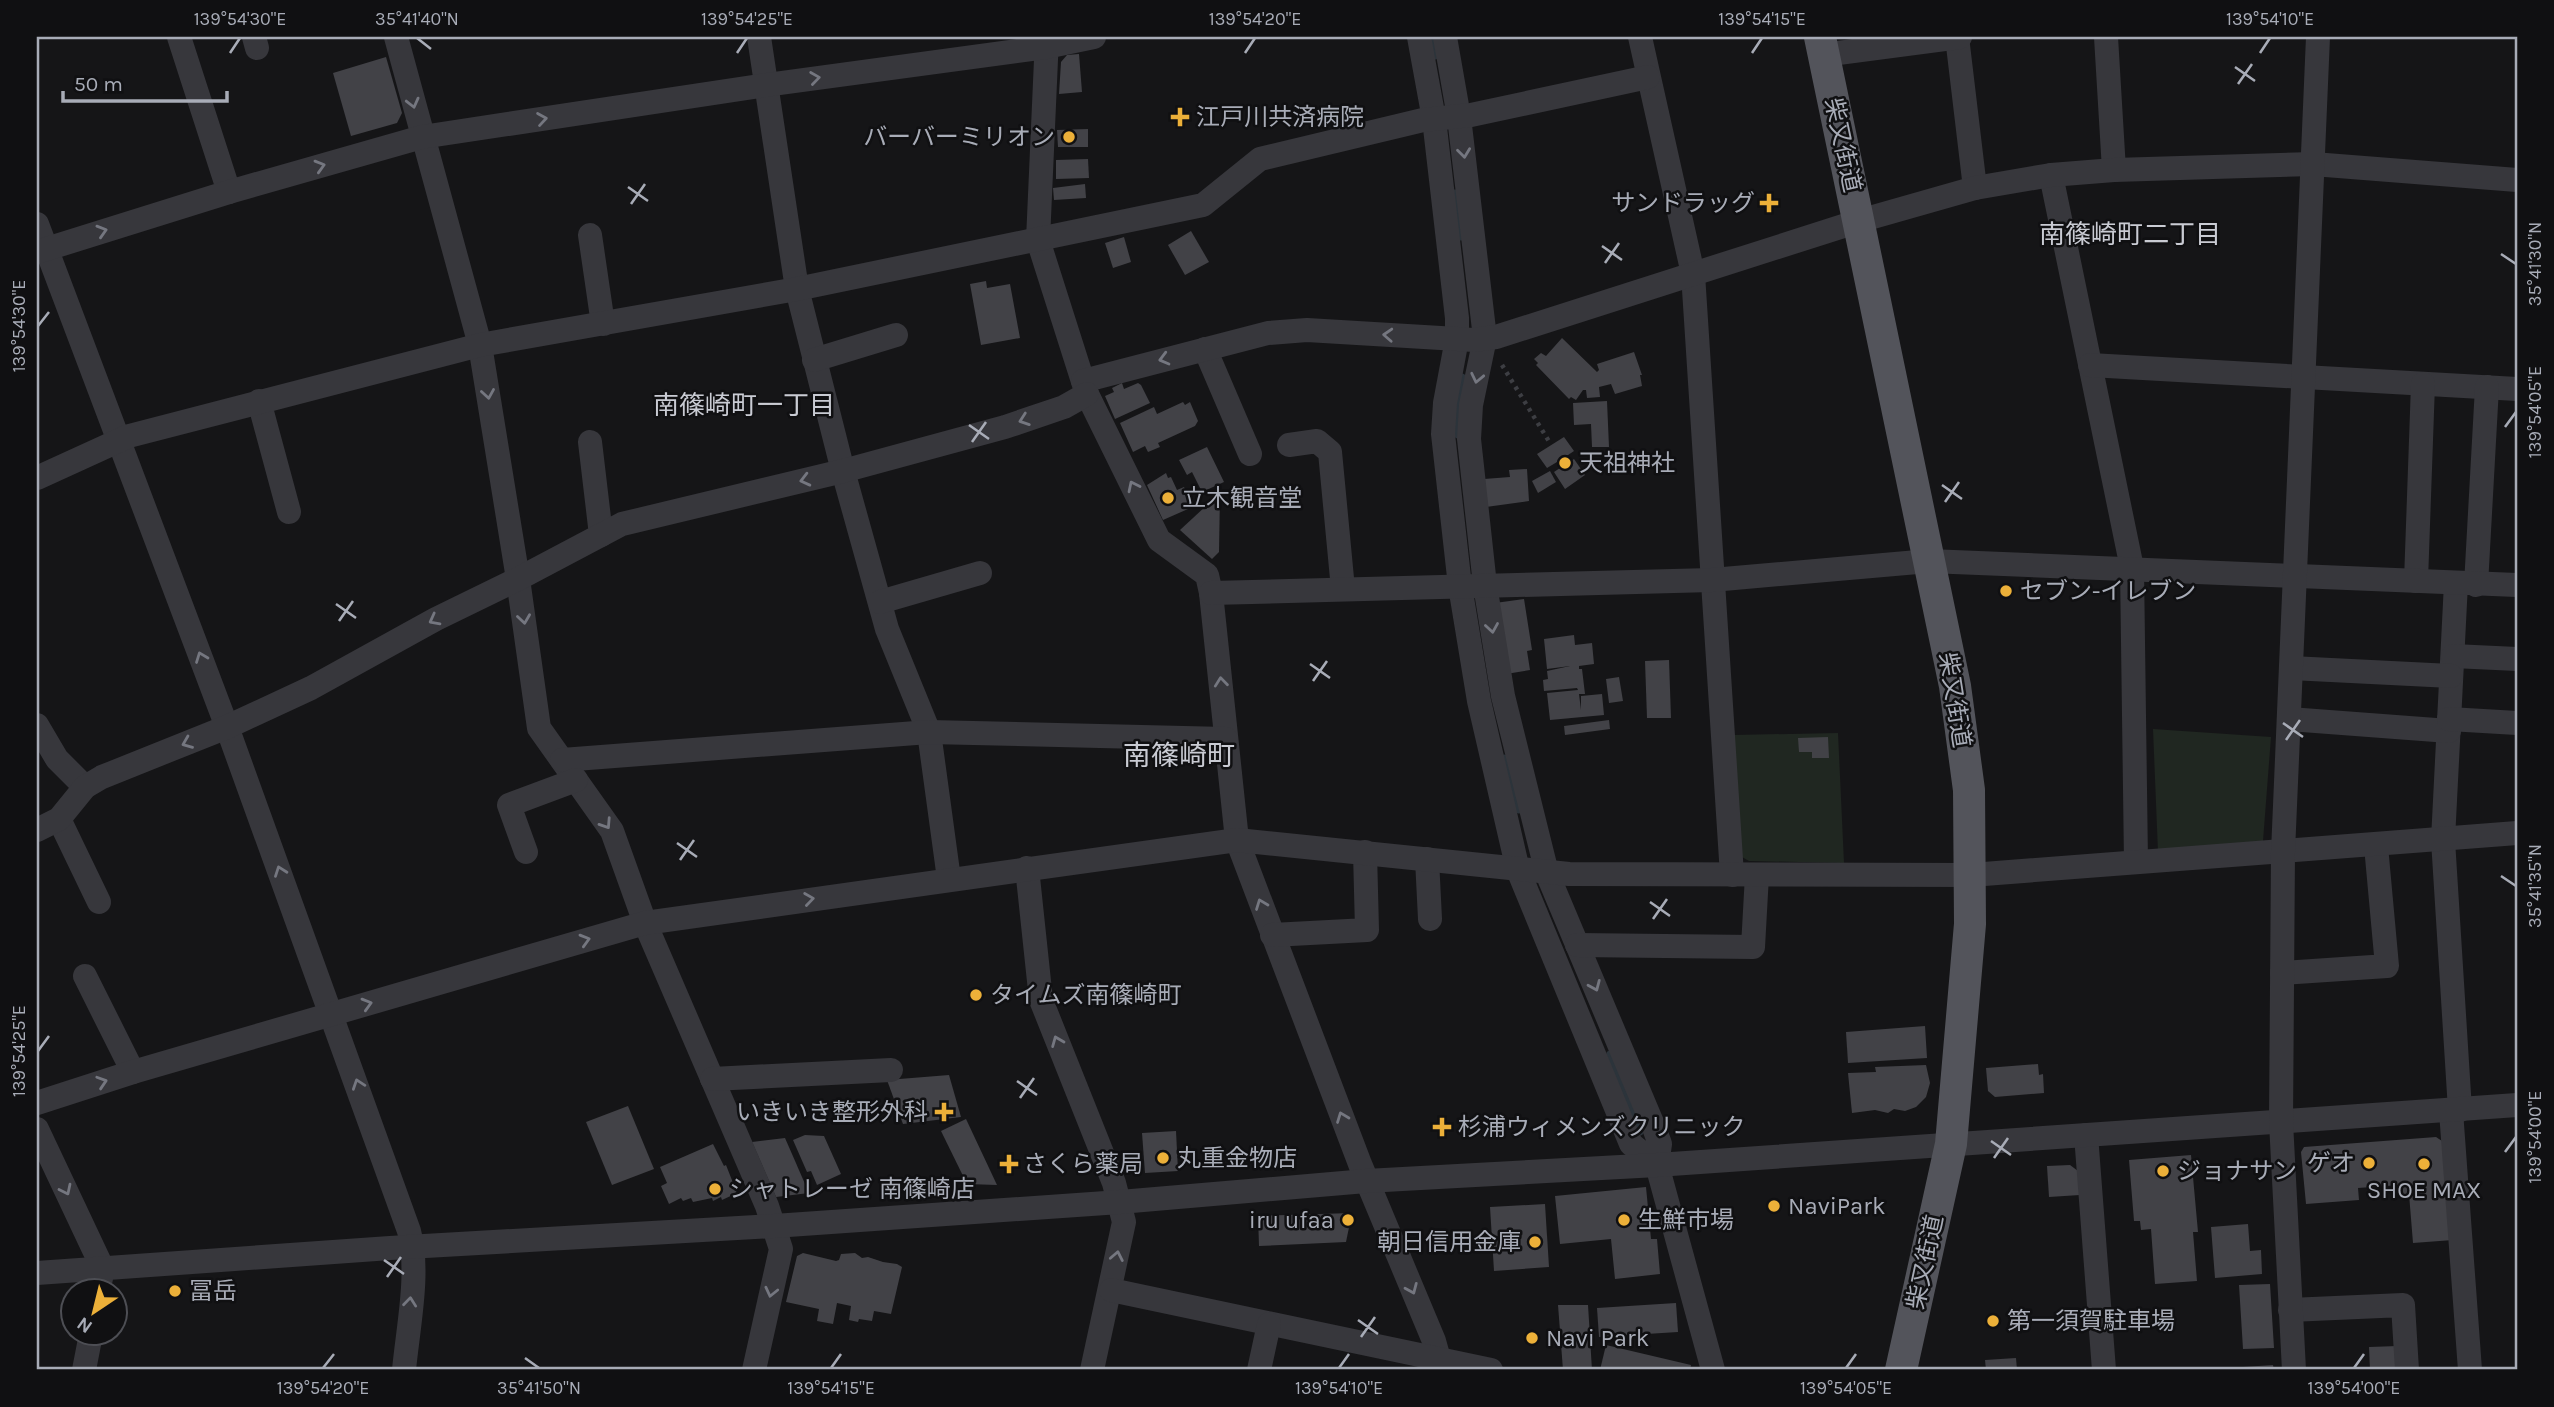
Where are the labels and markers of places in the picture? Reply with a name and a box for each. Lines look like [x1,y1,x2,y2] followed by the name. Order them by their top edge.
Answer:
[1196,103,1364,131] place label: 江戸川共済病院
[1170,107,1190,127] marker: 江戸川共済病院
[863,123,1055,151] place label: バーバーミリオン
[1061,129,1077,145] marker: バーバーミリオン
[1611,189,1755,217] place label: サンドラッグ
[1761,195,1777,211] marker: サンドラッグ
[1579,449,1675,477] place label: 天祖神社
[1557,455,1573,471] marker: 天祖神社
[1182,484,1302,512] place label: 立木観音堂
[1160,490,1176,506] marker: 立木観音堂
[2020,577,2196,605] place label: セブン-イレブン
[1998,583,2014,599] marker: セブン-イレブン
[990,981,1182,1009] place label: タイムズ南篠崎町
[968,987,984,1003] marker: タイムズ南篠崎町
[736,1098,928,1126] place label: いきいき整形外科
[934,1102,954,1122] marker: いきいき整形外科
[1458,1113,1746,1141] place label: 杉浦ウィメンズクリニック
[1432,1117,1452,1137] marker: 杉浦ウィメンズクリニック
[1177,1144,1297,1172] place label: 丸重金物店
[2307,1149,2355,1177] place label: ゲオ
[1023,1150,1143,1178] place label: さくら薬局
[1155,1150,1171,1166] marker: 丸重金物店
[2361,1155,2377,1171] marker: ゲオ
[1001,1156,1017,1172] marker: さくら薬局
[2416,1156,2432,1172] marker: SHOE MAX
[2177,1157,2297,1185] place label: ジョナサン
[2155,1163,2171,1179] marker: ジョナサン
[729,1175,975,1203] place label: シャトレーゼ 南篠崎店
[2367,1176,2481,1204] place label: SHOE MAX
[707,1181,723,1197] marker: シャトレーゼ 南篠崎店
[1788,1192,1886,1220] place label: NaviPark
[1766,1198,1782,1214] marker: NaviPark
[1249,1206,1334,1234] place label: iru ufaa
[1638,1206,1734,1234] place label: 生鮮市場
[1340,1212,1356,1228] marker: iru ufaa
[1616,1212,1632,1228] marker: 生鮮市場
[1377,1228,1521,1256] place label: 朝日信用金庫
[1527,1234,1543,1250] marker: 朝日信用金庫
[189,1277,237,1305] place label: 冨岳
[167,1283,183,1299] marker: 冨岳
[2007,1307,2175,1335] place label: 第一須賀駐車場
[1985,1313,2001,1329] marker: 第一須賀駐車場
[1546,1324,1649,1352] place label: Navi Park
[1524,1330,1540,1346] marker: Navi Park

